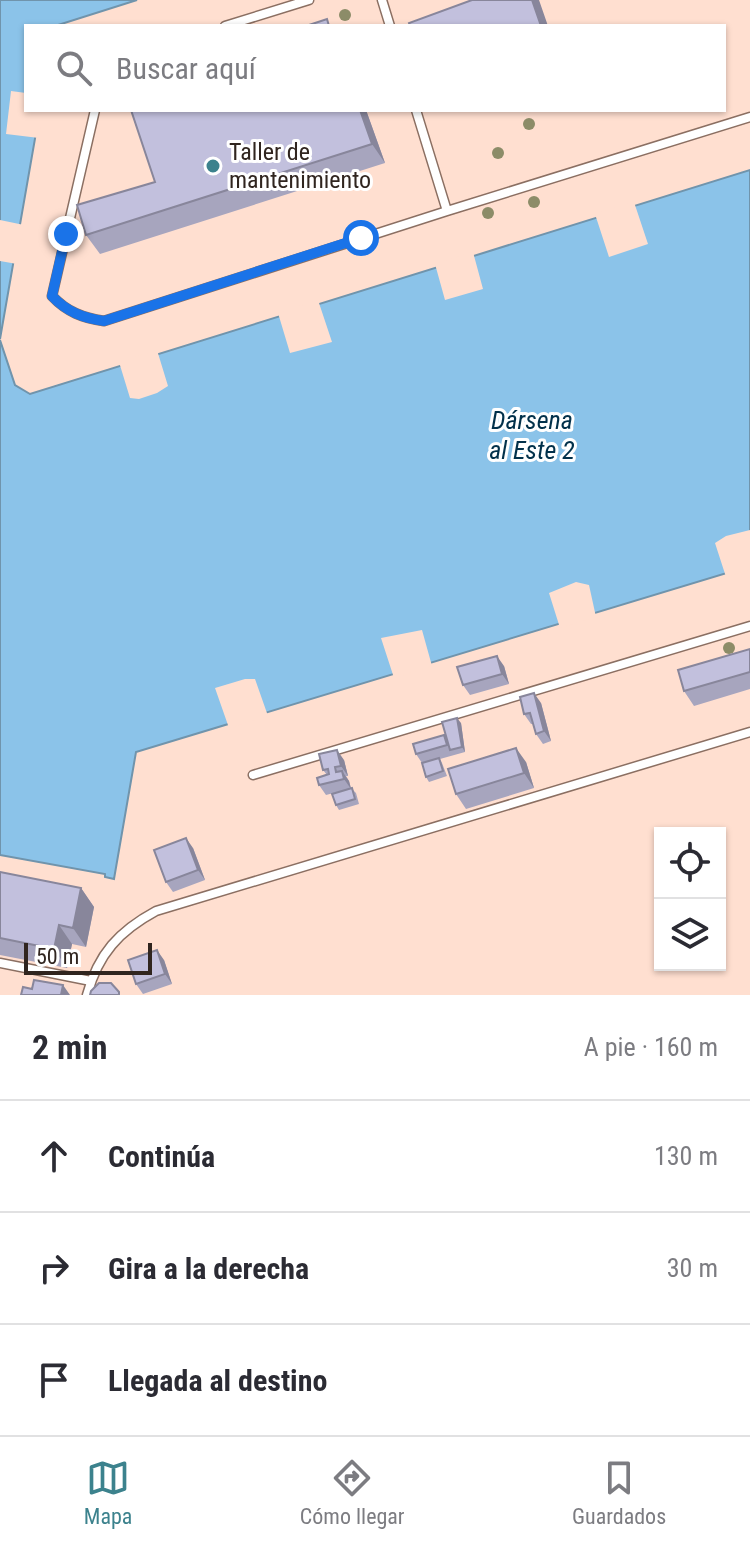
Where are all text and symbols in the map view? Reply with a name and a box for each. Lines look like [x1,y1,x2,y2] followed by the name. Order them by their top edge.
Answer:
[24,24,726,112] search box
[52,46,96,90] icon: search
[116,51,256,86] text: Buscar aquí
[229,138,371,194] place label: Taller de mantenimiento
[204,157,222,175] marker: Taller de mantenimiento
[48,216,84,252] route end
[343,220,379,256] route start
[489,405,575,465] water label: Dársena al Este 2
[654,827,726,971] map controls
[654,827,726,899] button: locate
[654,899,726,971] button: layers
[24,939,152,975] scale bar
[36,944,79,969] text: 50 m
[32,1027,108,1067] text: 2 min
[584,1032,718,1062] text: A pie · 160 m
[32,1134,76,1178] icon: ahead
[108,1139,215,1174] text: Continúa
[654,1141,718,1171] text: 130 m
[32,1246,76,1290] icon: right
[108,1251,309,1286] text: Gira a la derecha
[667,1253,718,1283] text: 30 m
[32,1358,76,1402] icon: arrive
[108,1363,327,1398] text: Llegada al destino
[84,1456,132,1529] tab: Mapa
[300,1456,405,1529] tab: Cómo llegar
[572,1456,666,1529] tab: Guardados

